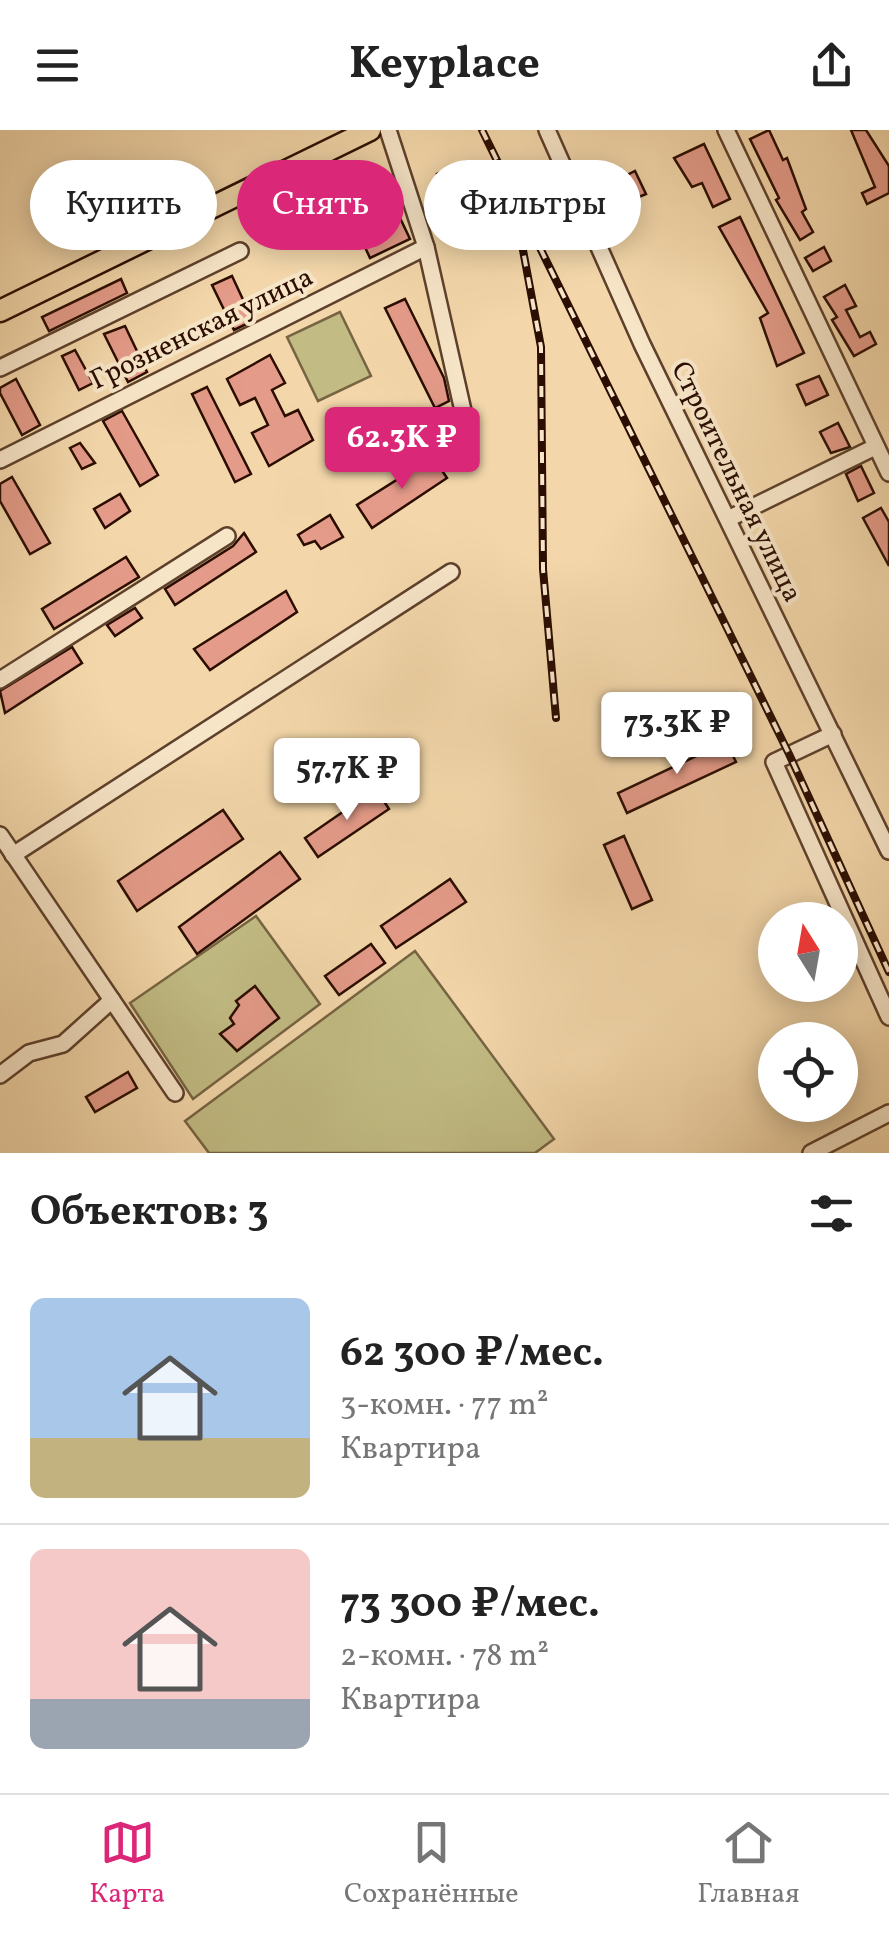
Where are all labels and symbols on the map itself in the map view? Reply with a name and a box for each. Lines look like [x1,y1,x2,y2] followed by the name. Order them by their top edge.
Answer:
[84,258,320,400] street label: Грозненская улица
[660,355,811,609] street label: Строительная улица
[310,407,494,492] pin: 62.3K ₽
[585,692,769,777] pin: 73.3K ₽
[255,738,439,823] pin: 57.7K ₽
[758,902,858,1002] north arrow

